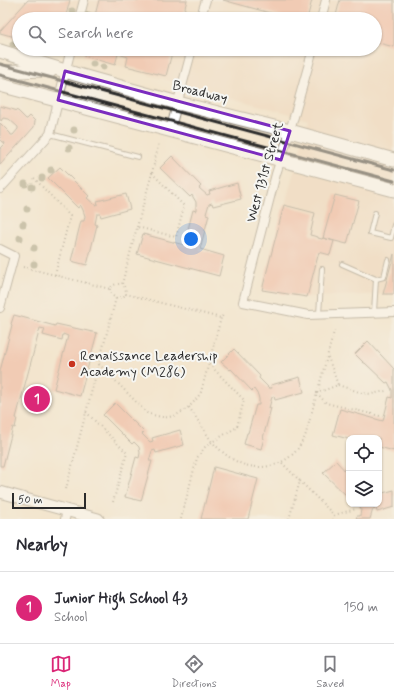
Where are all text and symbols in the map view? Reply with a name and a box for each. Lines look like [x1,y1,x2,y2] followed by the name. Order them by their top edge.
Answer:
[12,12,382,56] search box
[26,23,48,45] icon: search
[58,24,134,44] text: Search here
[171,76,229,108] street label: Broadway
[242,119,288,224] street label: West 131st Street
[181,229,201,249] your location
[80,347,218,381] place label: Renaissance Leadership Academy (M286)
[67,359,77,369] marker: Renaissance Leadership Academy (M286)
[24,384,50,414] pin: 1
[346,435,382,507] map controls
[346,435,382,471] button: locate
[346,471,382,507] button: layers
[12,491,86,510] scale bar
[18,493,43,507] text: 50 m
[16,534,68,556] text: Nearby
[54,589,188,609] text: Junior High School 43
[26,599,32,616] text: 1
[344,599,378,616] text: 150 m
[54,609,88,626] text: School
[50,653,72,691] tab: Map
[171,653,217,691] tab: Directions
[316,653,344,691] tab: Saved

